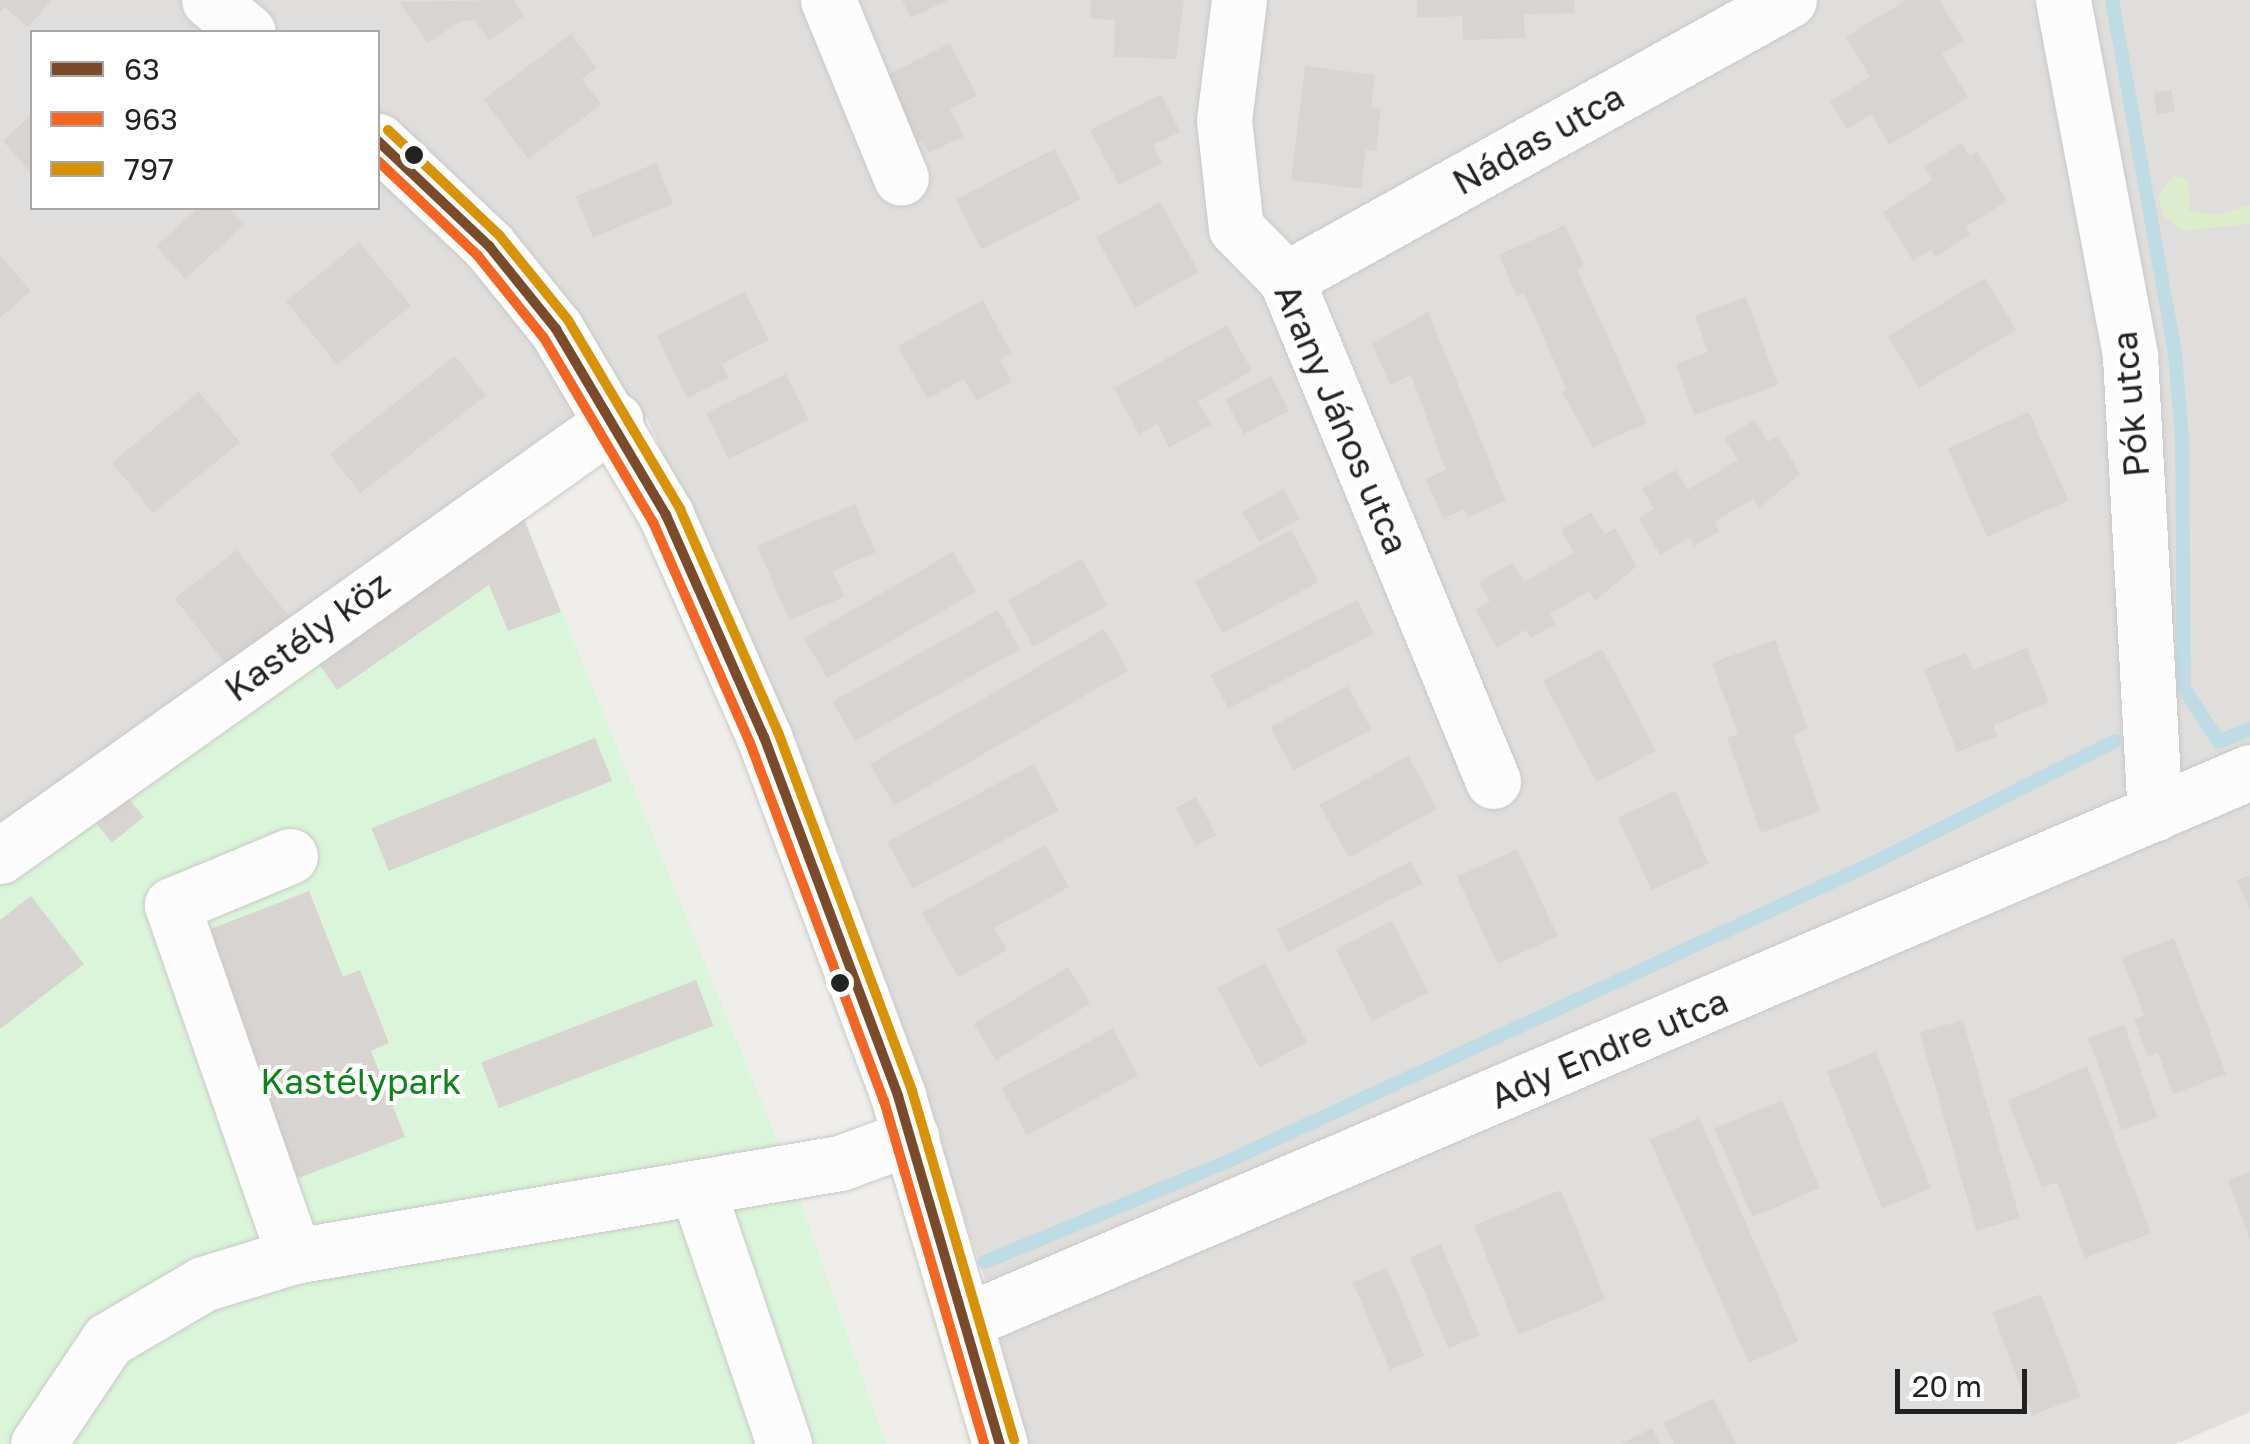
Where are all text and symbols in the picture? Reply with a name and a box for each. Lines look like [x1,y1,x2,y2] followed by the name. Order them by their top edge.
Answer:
[30,30,380,210] legend
[124,51,160,87] text: 63
[1445,75,1631,203] street label: Nádas utca
[124,101,178,137] text: 963
[404,145,424,165] unlabelled marker
[124,151,174,187] text: 797
[1266,278,1418,560] street label: Arany János utca
[2103,329,2157,479] street label: Pók utca
[217,562,397,710] street label: Kastély köz
[830,973,850,993] unlabelled marker
[1484,979,1734,1117] street label: Ady Endre utca
[260,1060,462,1102] park label: Kastélypark
[1900,1349,2032,1411] scale bar
[1912,1368,1982,1404] text: 20 m

